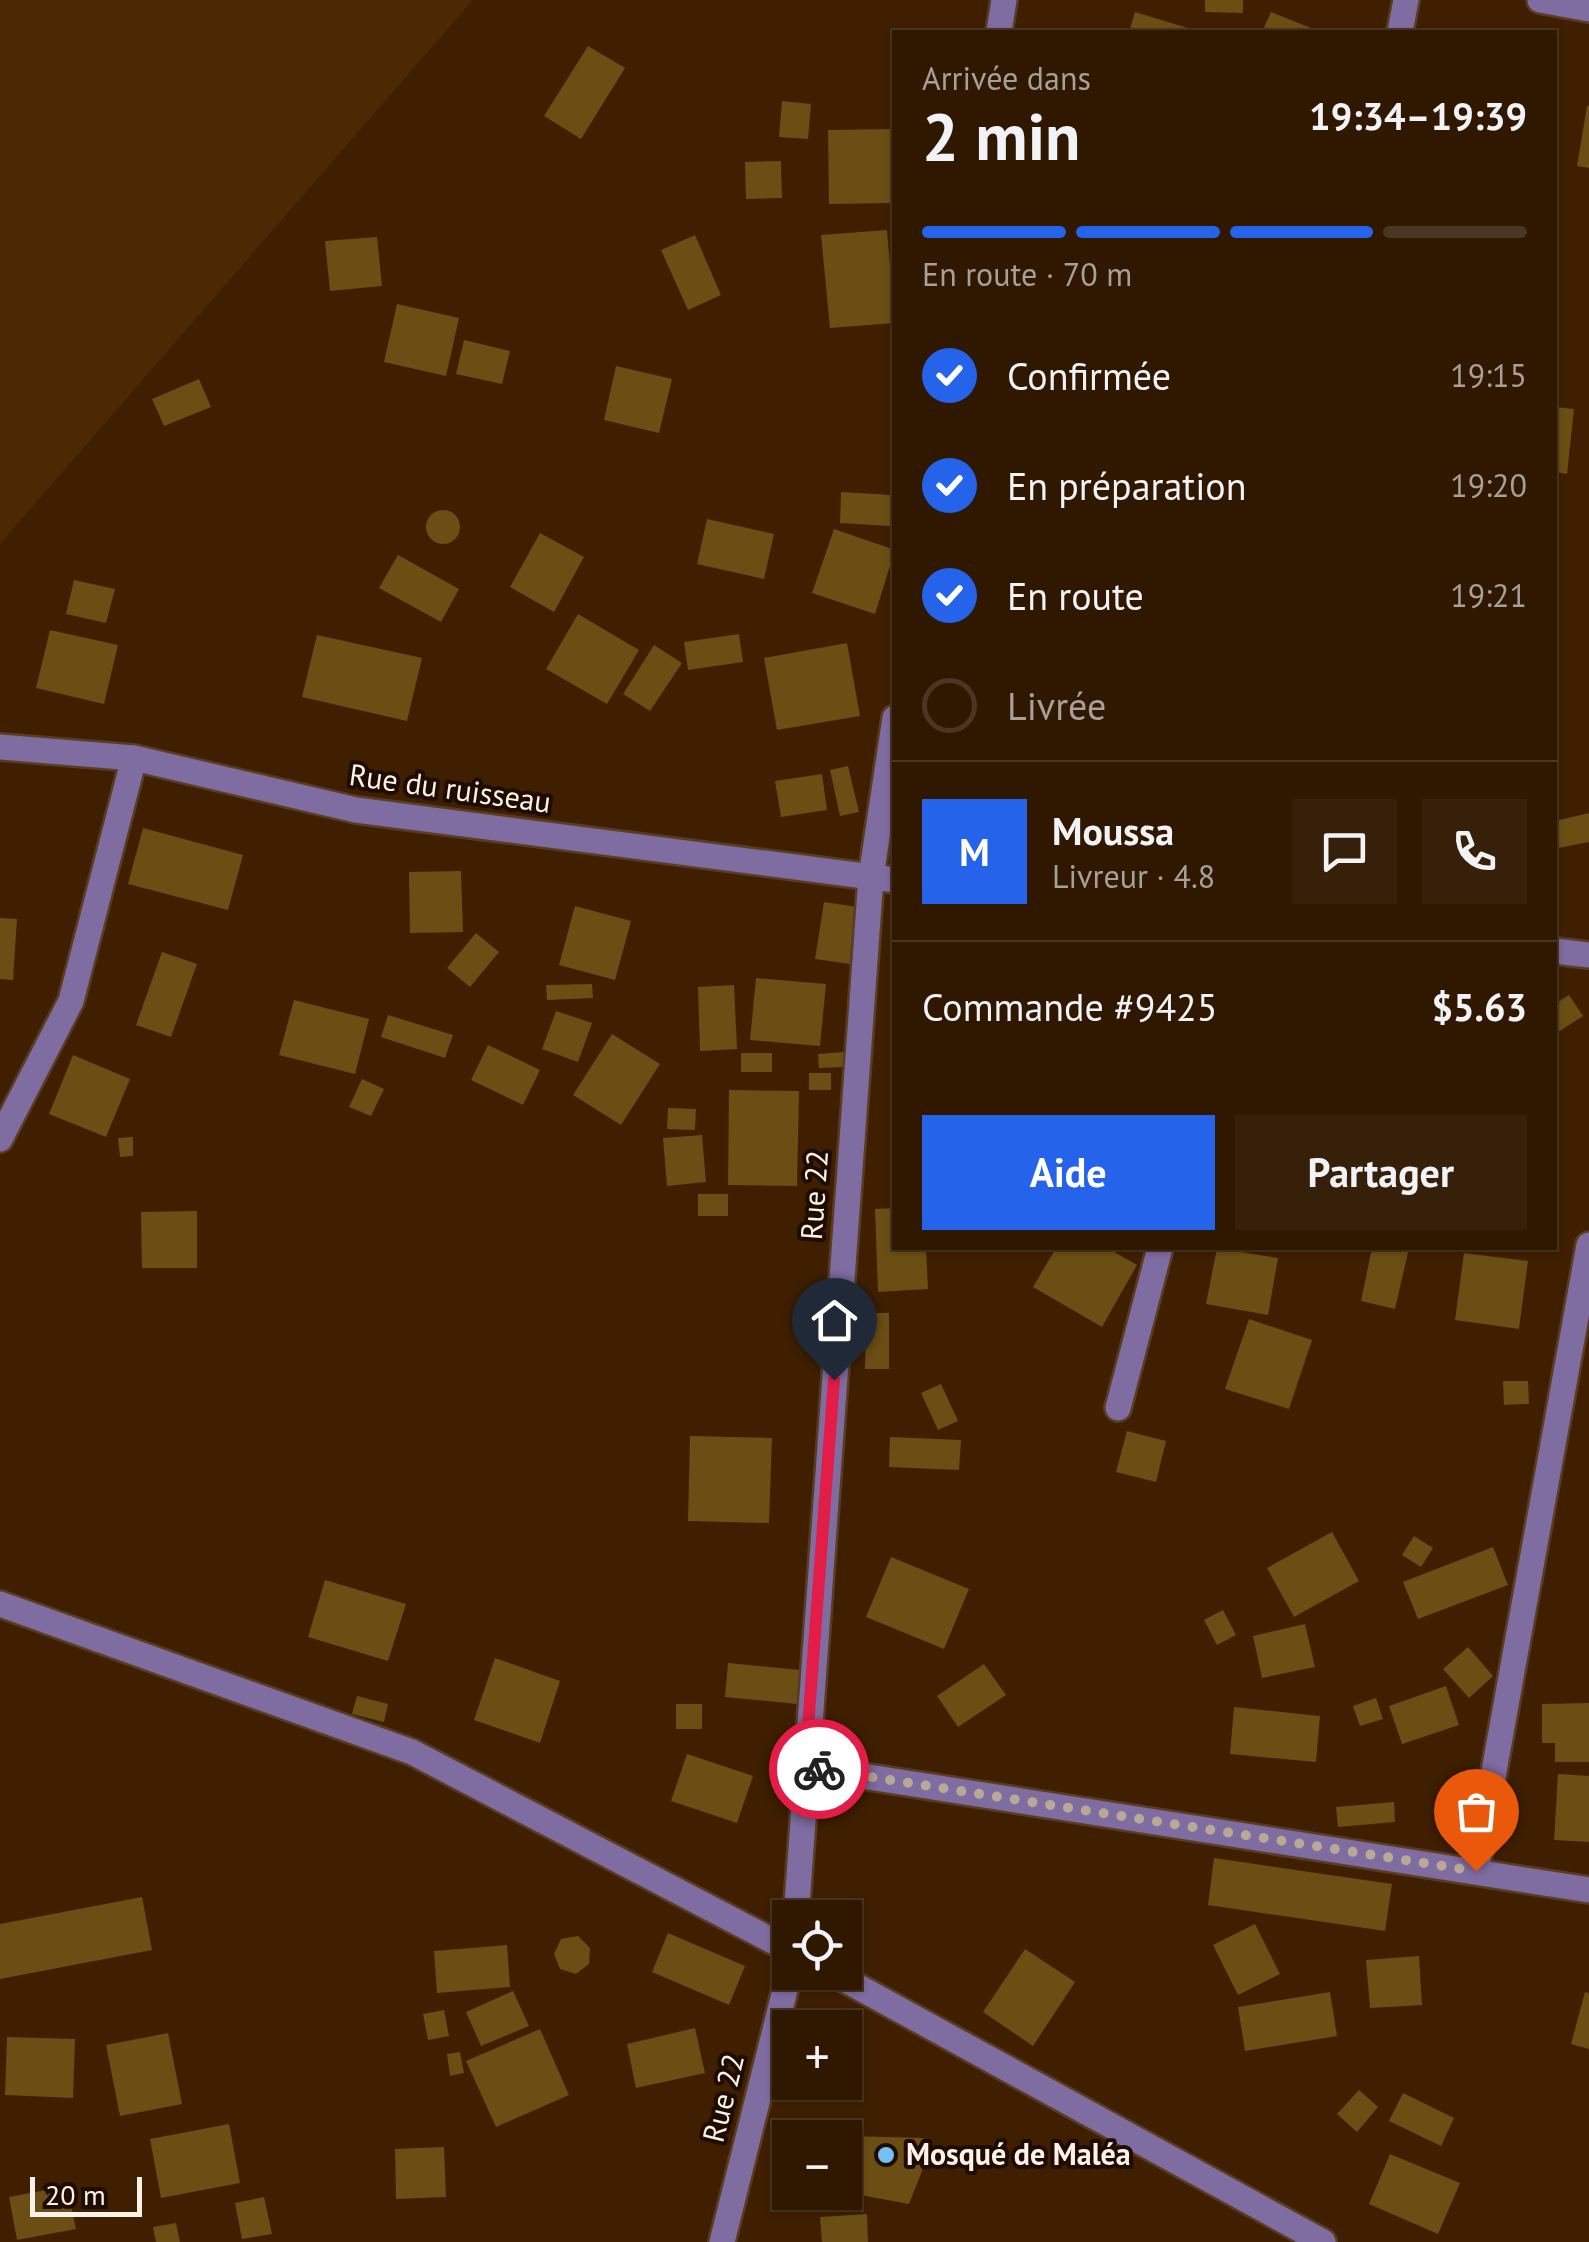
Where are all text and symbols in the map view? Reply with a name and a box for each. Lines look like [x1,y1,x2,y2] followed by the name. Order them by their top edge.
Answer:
[922,57,1091,99] text: Arrivée dans
[1309,91,1527,140] text: 19:34–19:39
[922,94,1081,178] text: 2 min
[922,253,1132,295] text: En route · 70 m
[922,348,977,403] icon: check
[1007,351,1171,400] text: Confirmée
[1450,354,1527,396] text: 19:15
[922,458,977,513] icon: check
[1007,461,1246,510] text: En préparation
[1450,464,1527,506] text: 19:20
[922,568,977,623] icon: check
[1007,571,1144,620] text: En route
[1450,574,1527,616] text: 19:21
[1007,681,1106,730] text: Livrée
[347,754,554,821] street label: Rue du ruisseau
[1292,799,1397,904] button: chat
[1422,799,1527,904] button: phone
[1052,806,1174,855] text: Moussa
[959,827,990,876] text: M
[1052,855,1215,897] text: Livreur · 4.8
[922,982,1218,1031] text: Commande #9425
[1431,982,1527,1031] text: $5.63
[922,1115,1215,1230] button: Aide
[1235,1115,1527,1230] button: Partager
[791,1149,836,1241] street label: Rue 22
[792,1278,877,1381] pin
[807,1293,862,1348] icon: home
[769,1719,869,1819] courier
[792,1742,847,1797] icon: bike
[1434,1769,1519,1872] pin
[1449,1784,1504,1839] icon: bag
[772,1900,862,2210] map controls
[772,1900,862,1990] button: locate
[772,2010,862,2100] button: +
[693,2049,752,2146] street label: Rue 22
[772,2120,862,2210] button: −
[906,2134,1131,2173] place label: Mosqué de Maléa
[875,2144,897,2166] marker: Mosqué de Maléa
[30,2172,142,2216] scale bar
[45,2176,106,2213] text: 20 m

